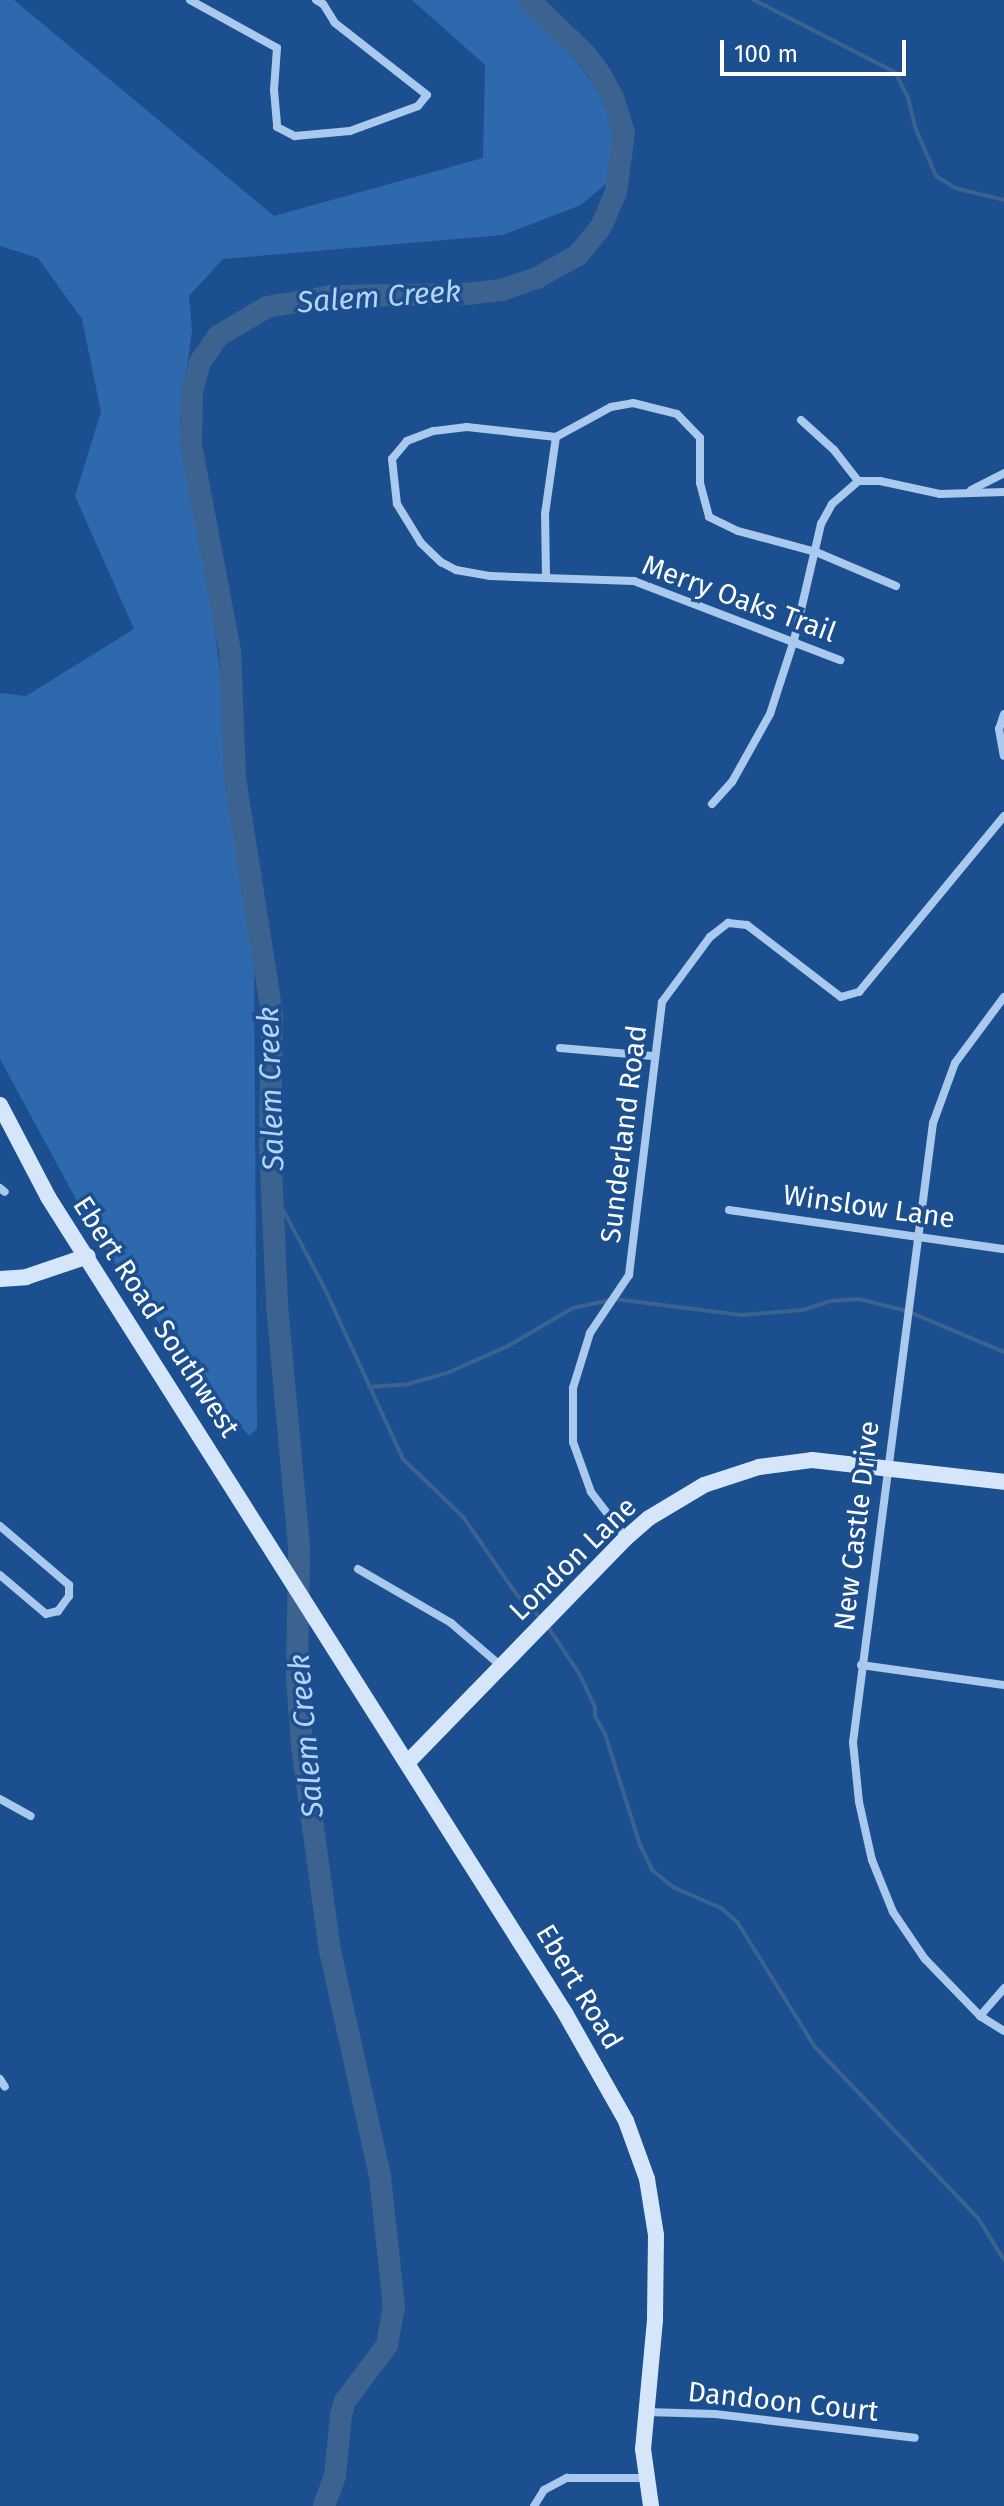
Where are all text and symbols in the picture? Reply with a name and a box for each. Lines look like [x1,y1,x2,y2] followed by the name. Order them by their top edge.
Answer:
[724,24,910,74] scale bar
[734,40,798,68] text: 100 m
[296,273,462,321] water label: Salem Creek
[638,548,840,650] street label: Merry Oaks Trail
[250,1006,292,1172] water label: Salem Creek
[594,1023,654,1245] street label: Sunderland Road
[781,1178,957,1236] street label: Winslow Lane
[66,1190,246,1444] street label: Ebert Road Southwest
[827,1419,887,1633] street label: New Castle Drive
[503,1490,643,1628] street label: London Lane
[281,1653,331,1819] water label: Salem Creek
[529,1918,629,2056] street label: Ebert Road
[686,2375,880,2429] street label: Dandoon Court

